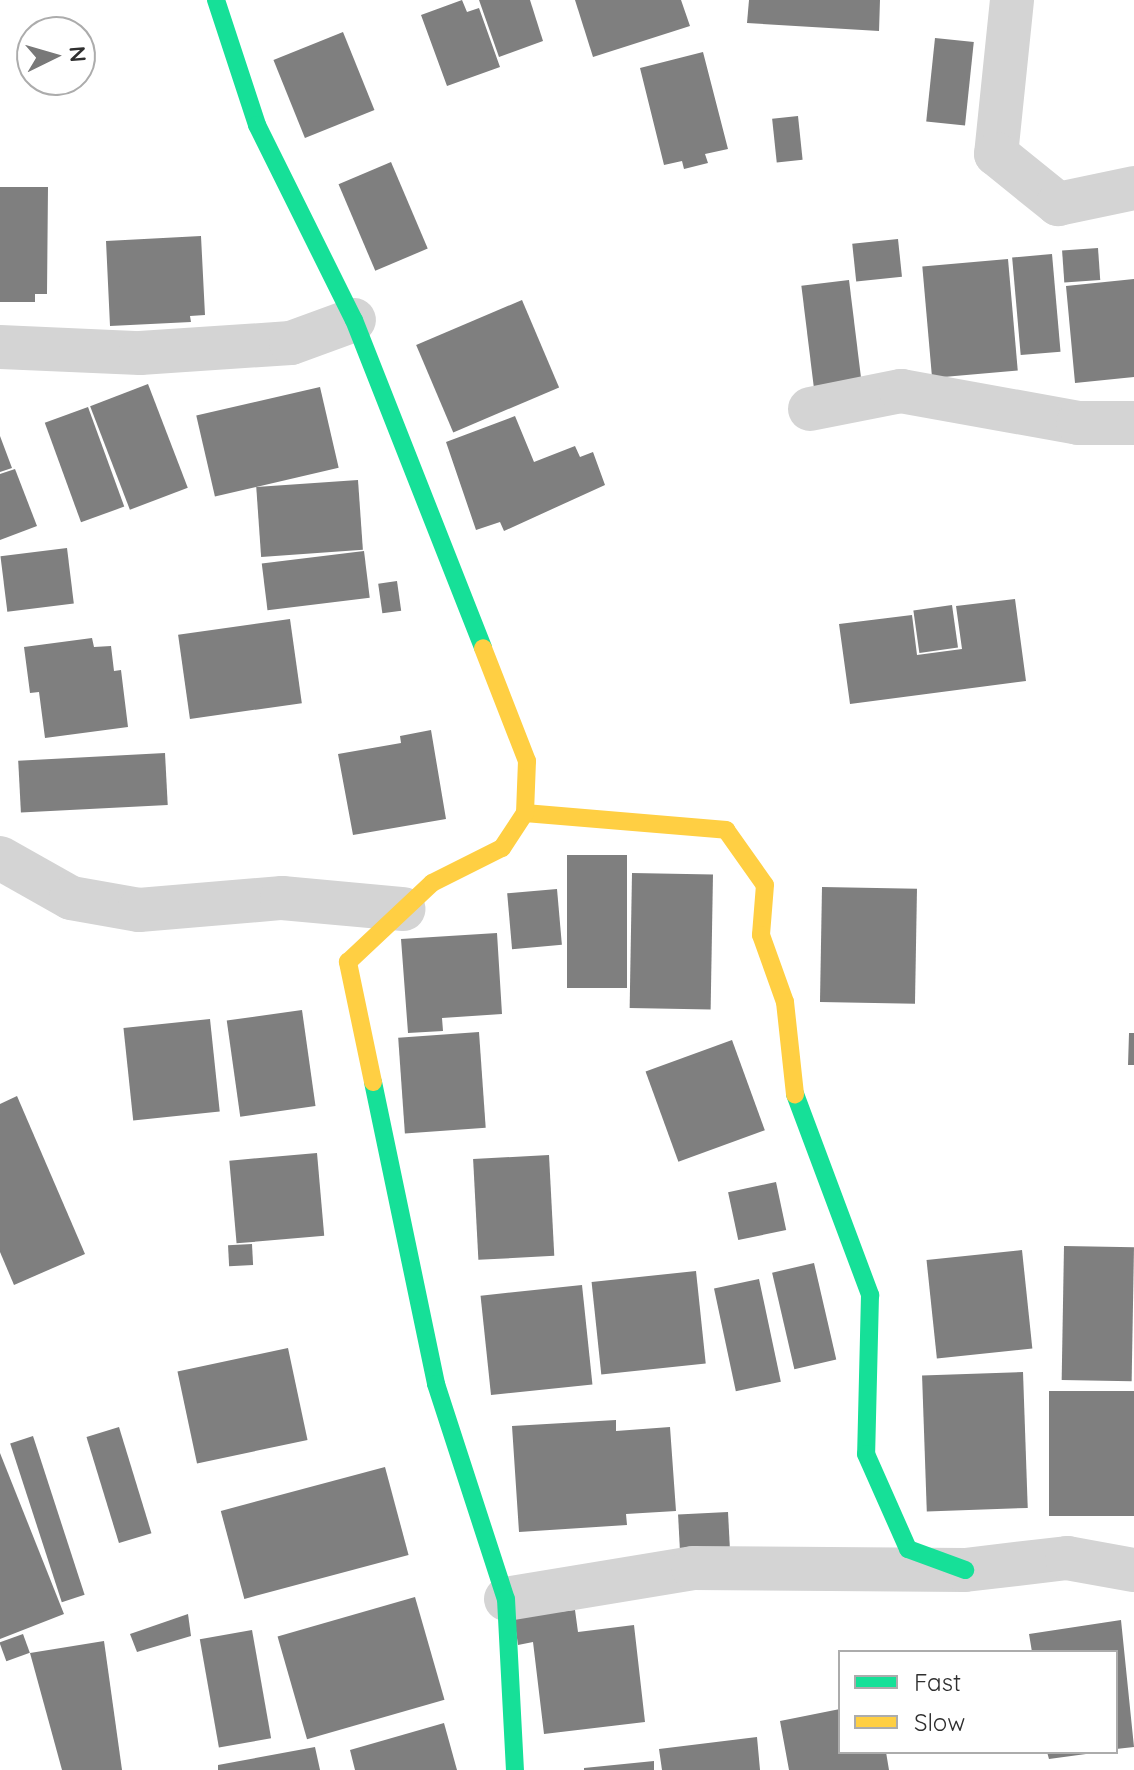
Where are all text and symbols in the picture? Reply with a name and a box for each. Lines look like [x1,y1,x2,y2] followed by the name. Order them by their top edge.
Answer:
[16,16,96,96] north arrow
[63,45,93,63] text: N
[838,1650,1118,1754] legend
[914,1667,961,1697] text: Fast
[914,1707,965,1737] text: Slow

